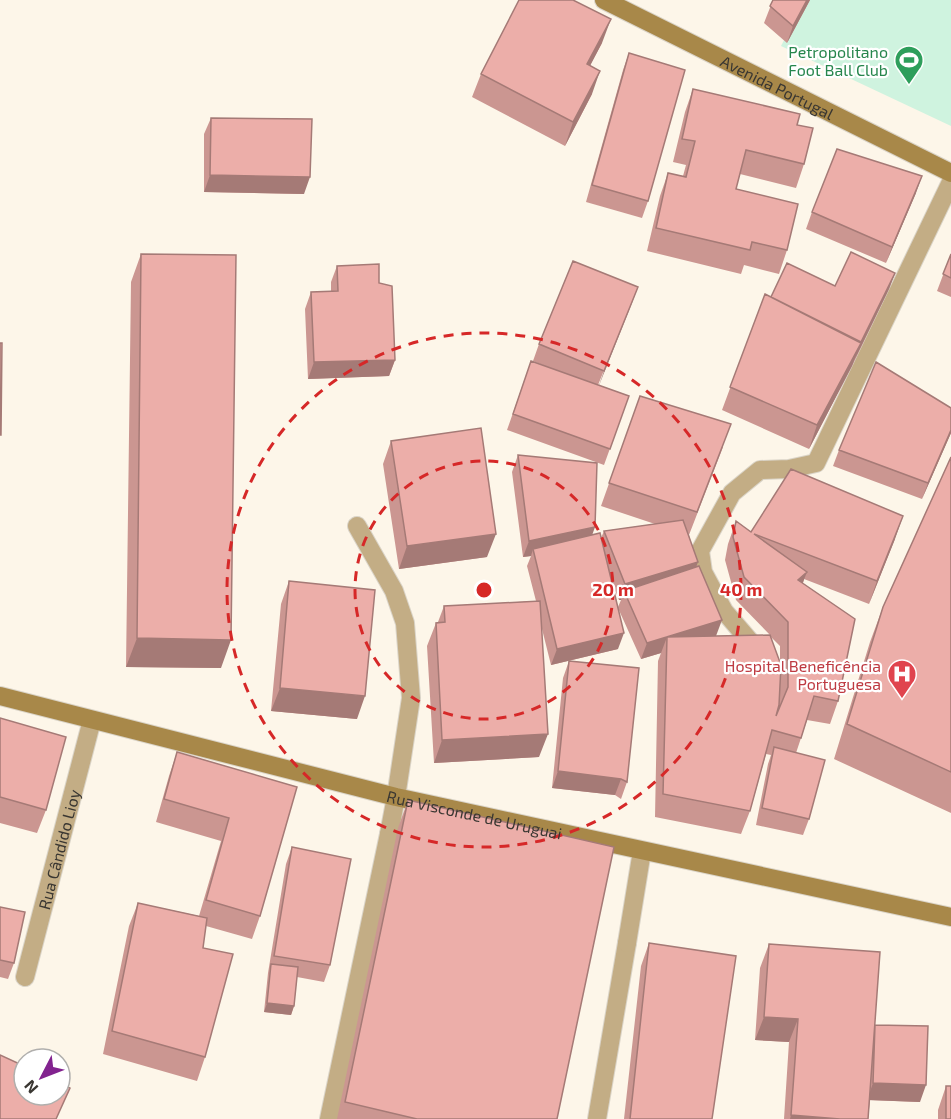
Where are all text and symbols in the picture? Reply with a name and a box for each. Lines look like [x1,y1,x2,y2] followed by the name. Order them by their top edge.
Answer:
[788,42,888,79] place label: Petropolitano Foot Ball Club
[893,44,925,86] sports icon: Petropolitano Foot Ball Club
[718,50,838,123] street label: Avenida Portugal
[592,578,634,600] text: 20 m
[720,578,762,600] text: 40 m
[474,580,494,600] centre of rings
[725,656,881,693] place label: Hospital Beneficência Portuguesa
[886,658,918,700] hospital icon: Hospital Beneficência Portuguesa
[385,786,564,842] street label: Rua Visconde de Uruguai
[34,787,83,911] street label: Rua Cândido Lioy
[12,1047,72,1107] north arrow
[20,1077,41,1098] text: N

